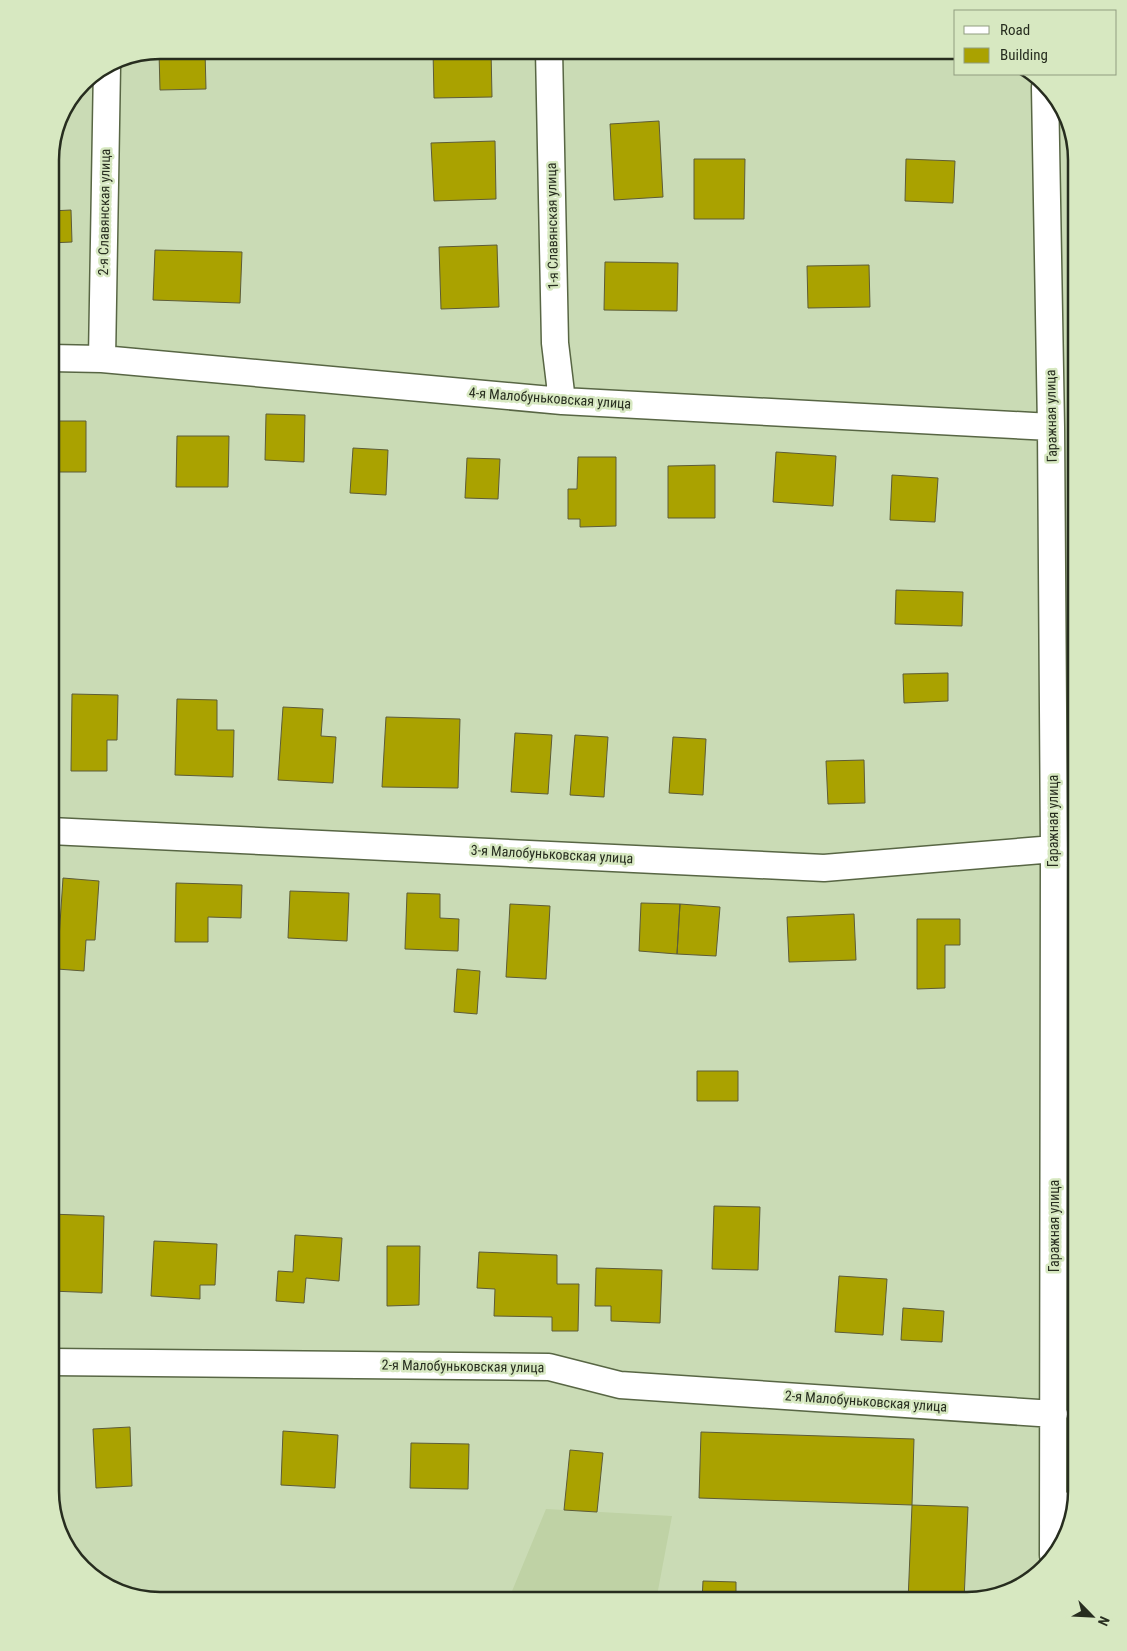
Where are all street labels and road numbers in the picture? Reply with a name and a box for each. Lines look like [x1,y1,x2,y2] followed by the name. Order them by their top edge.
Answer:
[95,148,113,276] street label: 2-я Славянская улица
[543,162,561,290] street label: 1-я Славянская улица
[1042,370,1060,462] street label: Гаражная улица
[468,384,632,412] street label: 4-я Малобуньковская улица
[1045,775,1061,867] street label: Гаражная улица
[470,842,634,866] street label: 3-я Малобуньковская улица
[1046,1180,1062,1272] street label: Гаражная улица
[382,1357,544,1375] street label: 2-я Малобуньковская улица
[784,1387,948,1415] street label: 2-я Малобуньковская улица

